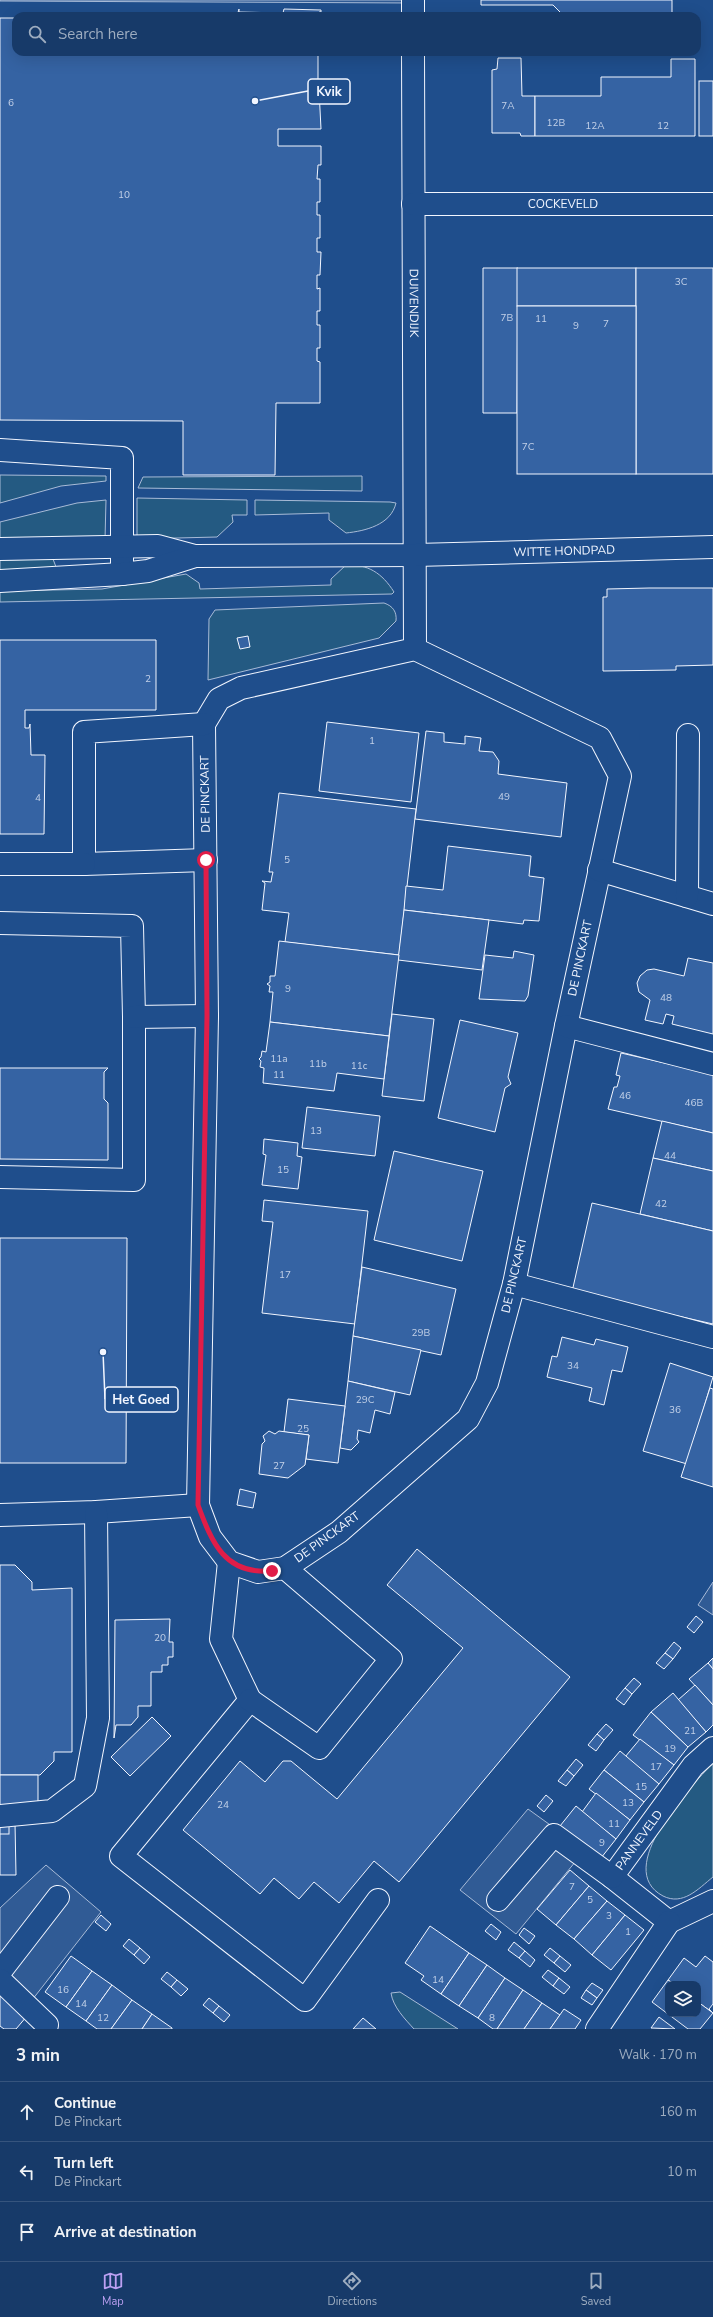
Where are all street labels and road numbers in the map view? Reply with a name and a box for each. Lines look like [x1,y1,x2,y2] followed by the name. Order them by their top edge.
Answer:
[528,196,598,212] street label: COCKEVELD
[406,269,422,338] street label: DUIVENDIJK
[513,542,615,560] street label: WITTE HONDPAD
[196,754,214,833] street label: DE PINCKART
[564,918,596,998] street label: DE PINCKART
[497,1235,531,1315] street label: DE PINCKART
[291,1507,364,1566] street label: DE PINCKART
[612,1807,666,1873] street label: PANNEVELD

